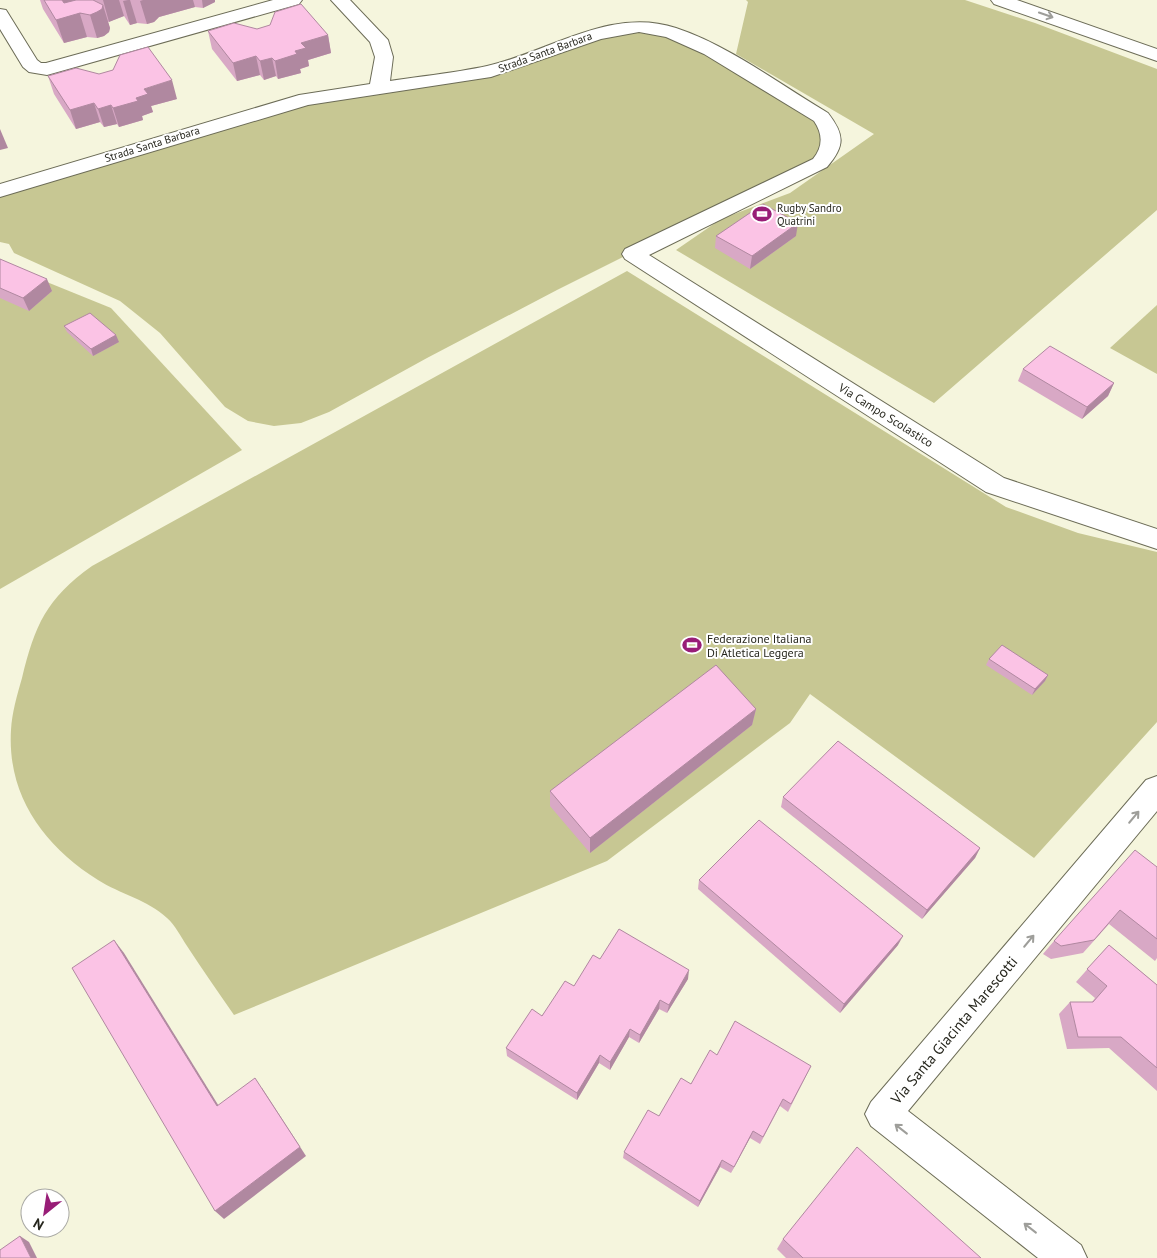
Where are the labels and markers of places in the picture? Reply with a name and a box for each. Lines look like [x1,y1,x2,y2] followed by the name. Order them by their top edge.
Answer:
[777,201,842,228] place label: Rugby Sandro Quatrini
[751,203,773,225] sports icon: Rugby Sandro Quatrini
[707,631,812,660] place label: Federazione Italiana Di Atletica Leggera
[681,634,703,656] sports icon: Federazione Italiana Di Atletica Leggera

